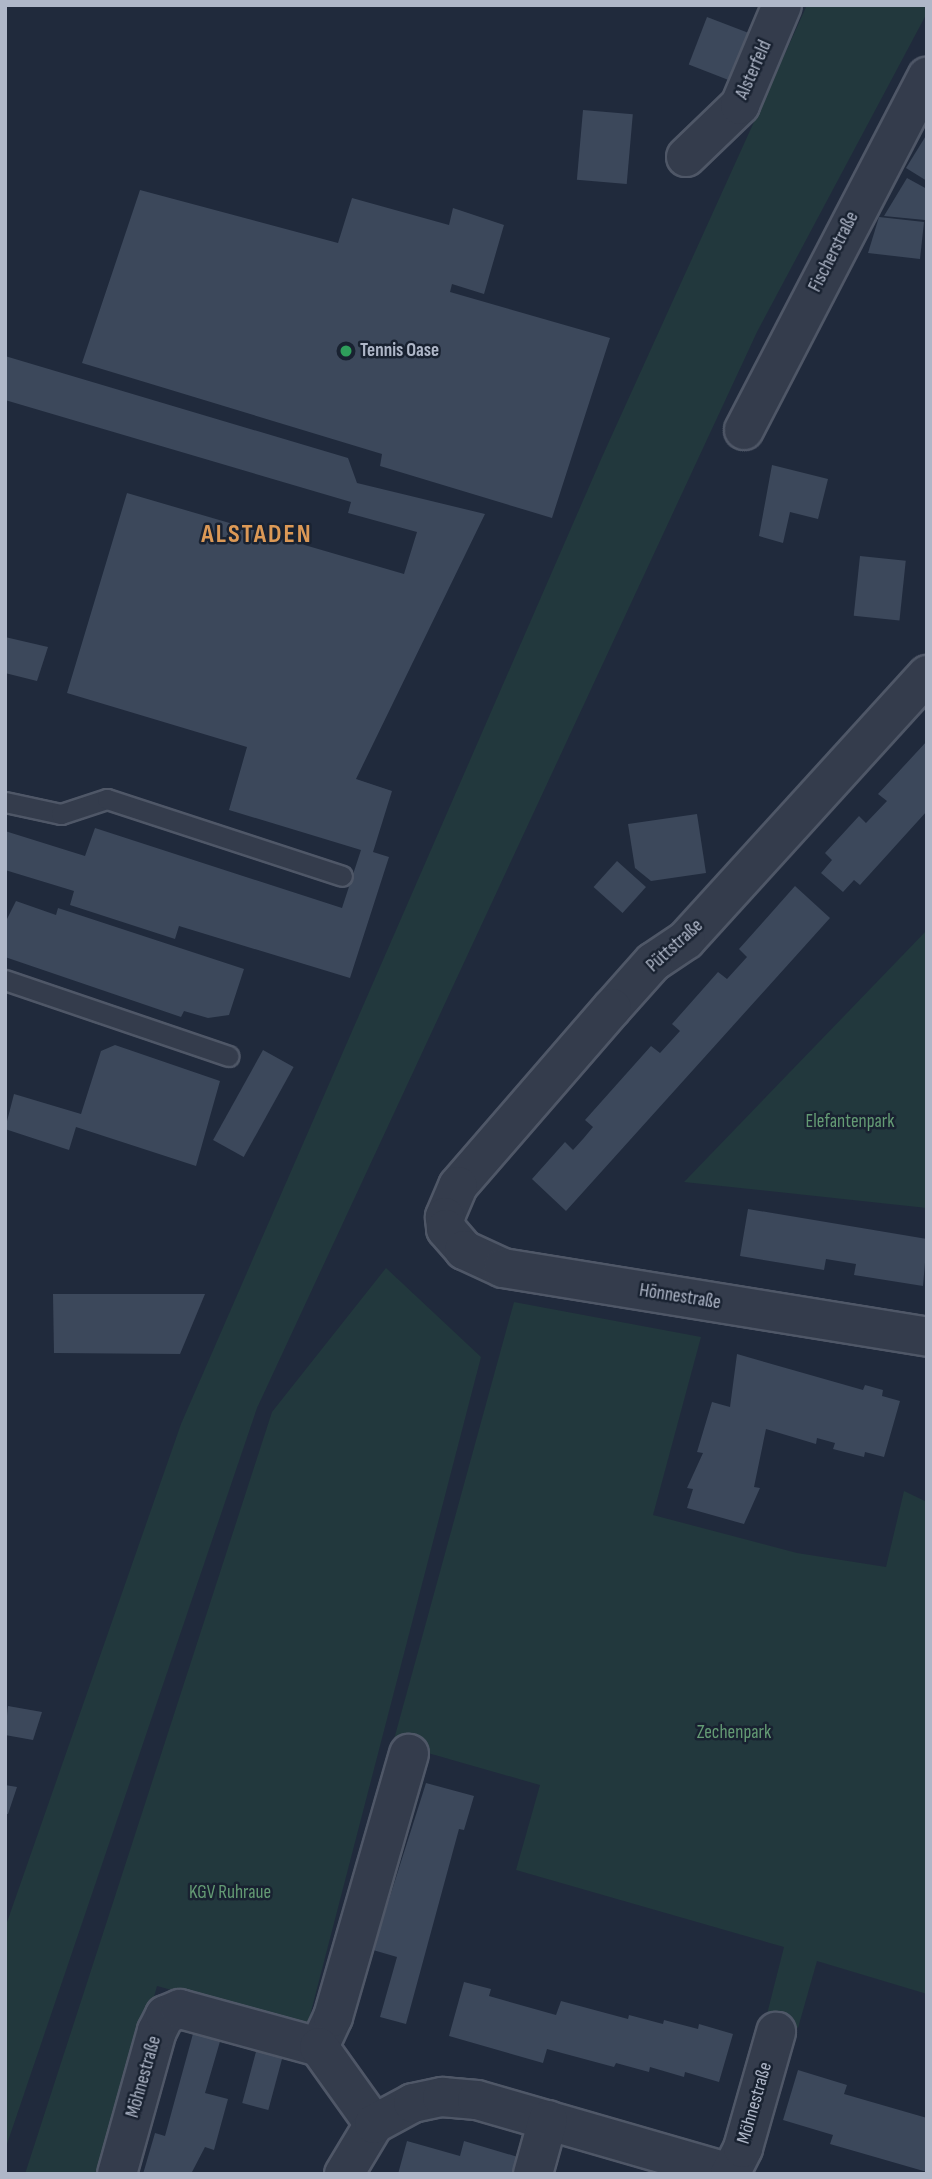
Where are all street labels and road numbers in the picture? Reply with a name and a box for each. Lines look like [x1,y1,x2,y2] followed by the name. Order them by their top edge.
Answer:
[731,37,777,103] street label: Alsterfeld
[804,208,864,296] street label: Fischerstraße
[642,915,708,977] street label: Püttstraße
[638,1279,722,1315] street label: Hönnestraße
[121,2034,167,2120] street label: Möhnestraße
[732,2060,778,2146] street label: Möhnestraße

